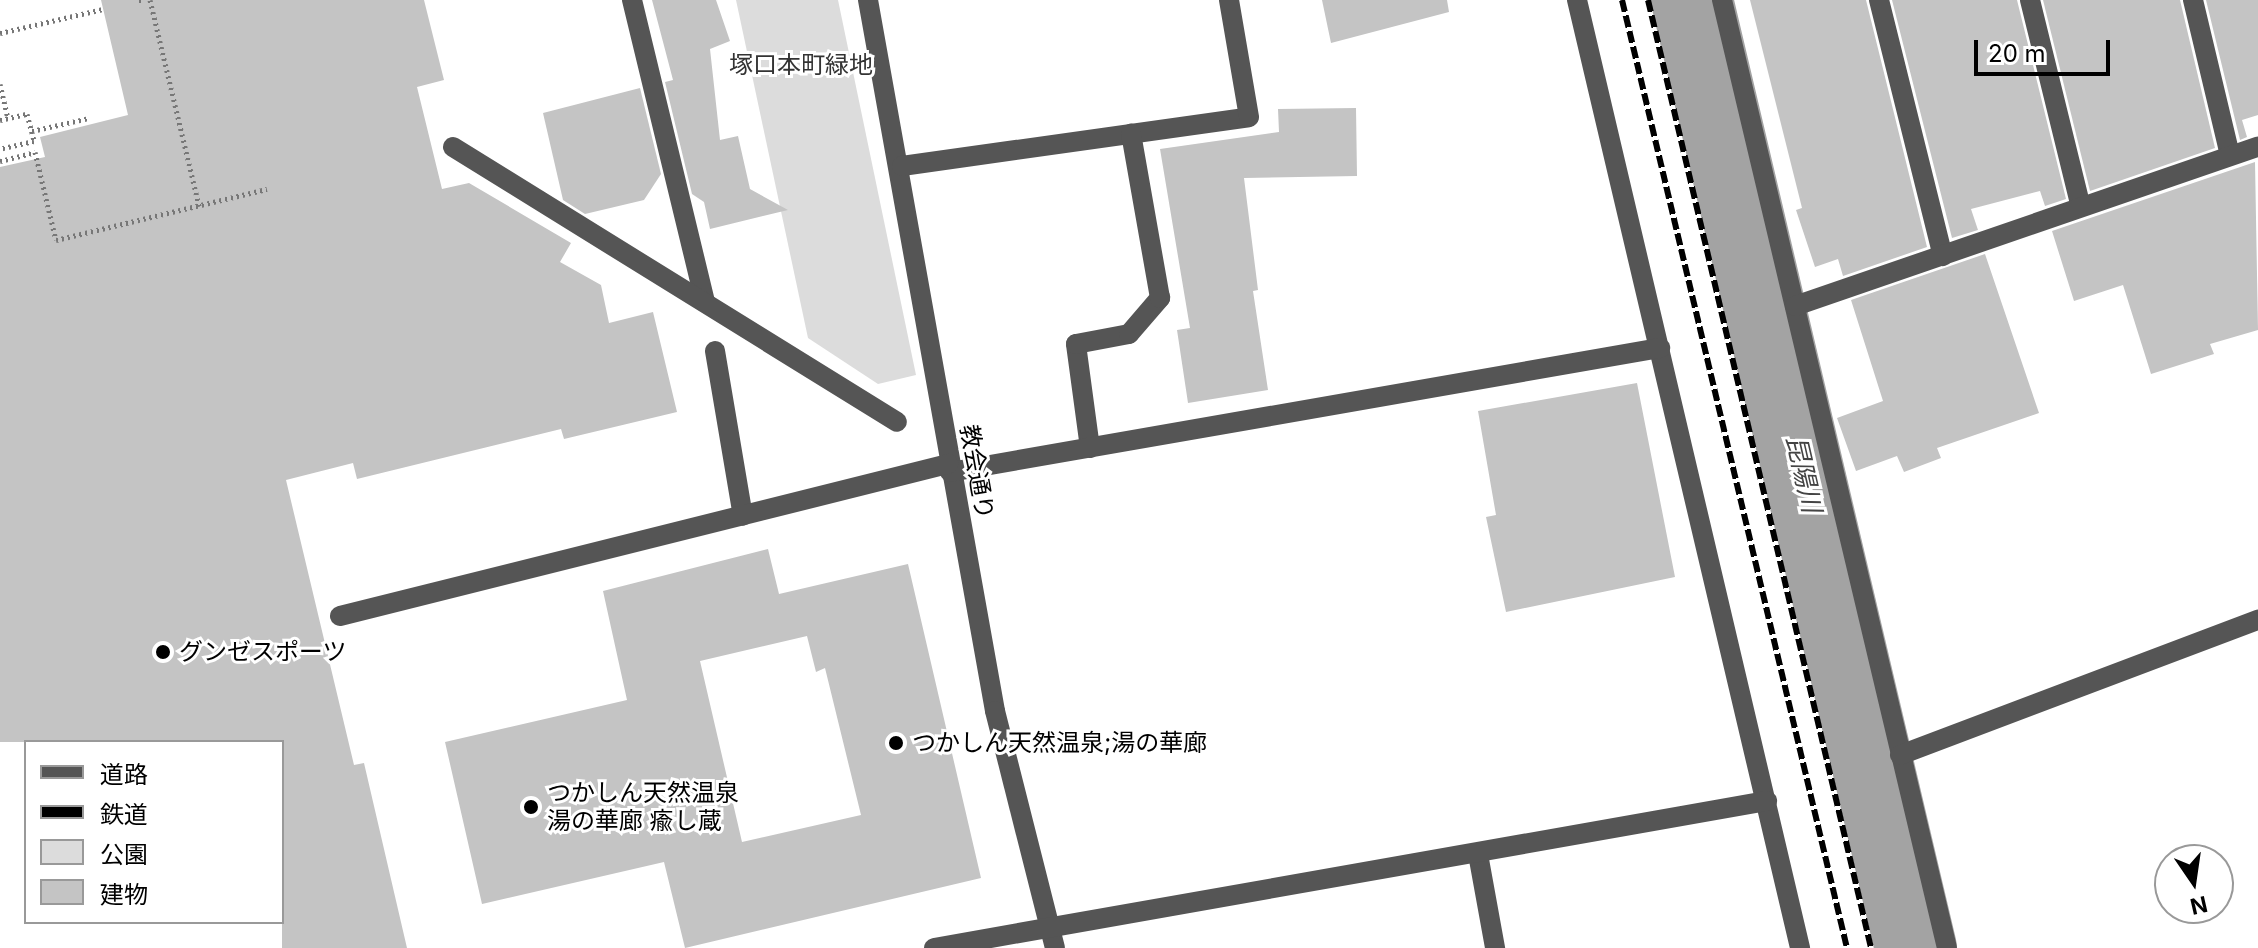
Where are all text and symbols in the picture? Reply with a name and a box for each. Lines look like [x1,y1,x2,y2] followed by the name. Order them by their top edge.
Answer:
[1978,24,2114,74] scale bar
[1988,39,2046,68] text: 20 m
[729,51,873,79] park label: 塚口本町緑地
[954,422,1000,522] street label: 教会通り
[1780,432,1828,516] water label: 昆陽川
[179,638,347,666] place label: グンゼスポーツ
[154,643,172,661] marker: グンゼスポーツ
[912,729,1207,757] place label: つかしん天然温泉;湯の華廊
[887,734,905,752] marker: つかしん天然温泉;湯の華廊
[24,740,284,924] legend
[100,760,148,789] text: 道路
[547,779,739,835] place label: つかしん天然温泉 湯の華廊 瘉し蔵
[522,798,540,816] marker: つかしん天然温泉 湯の華廊 瘉し蔵
[100,800,148,829] text: 鉄道
[100,840,148,869] text: 公園
[2154,844,2234,924] north arrow
[100,880,148,909] text: 建物
[2188,891,2210,920] text: N

